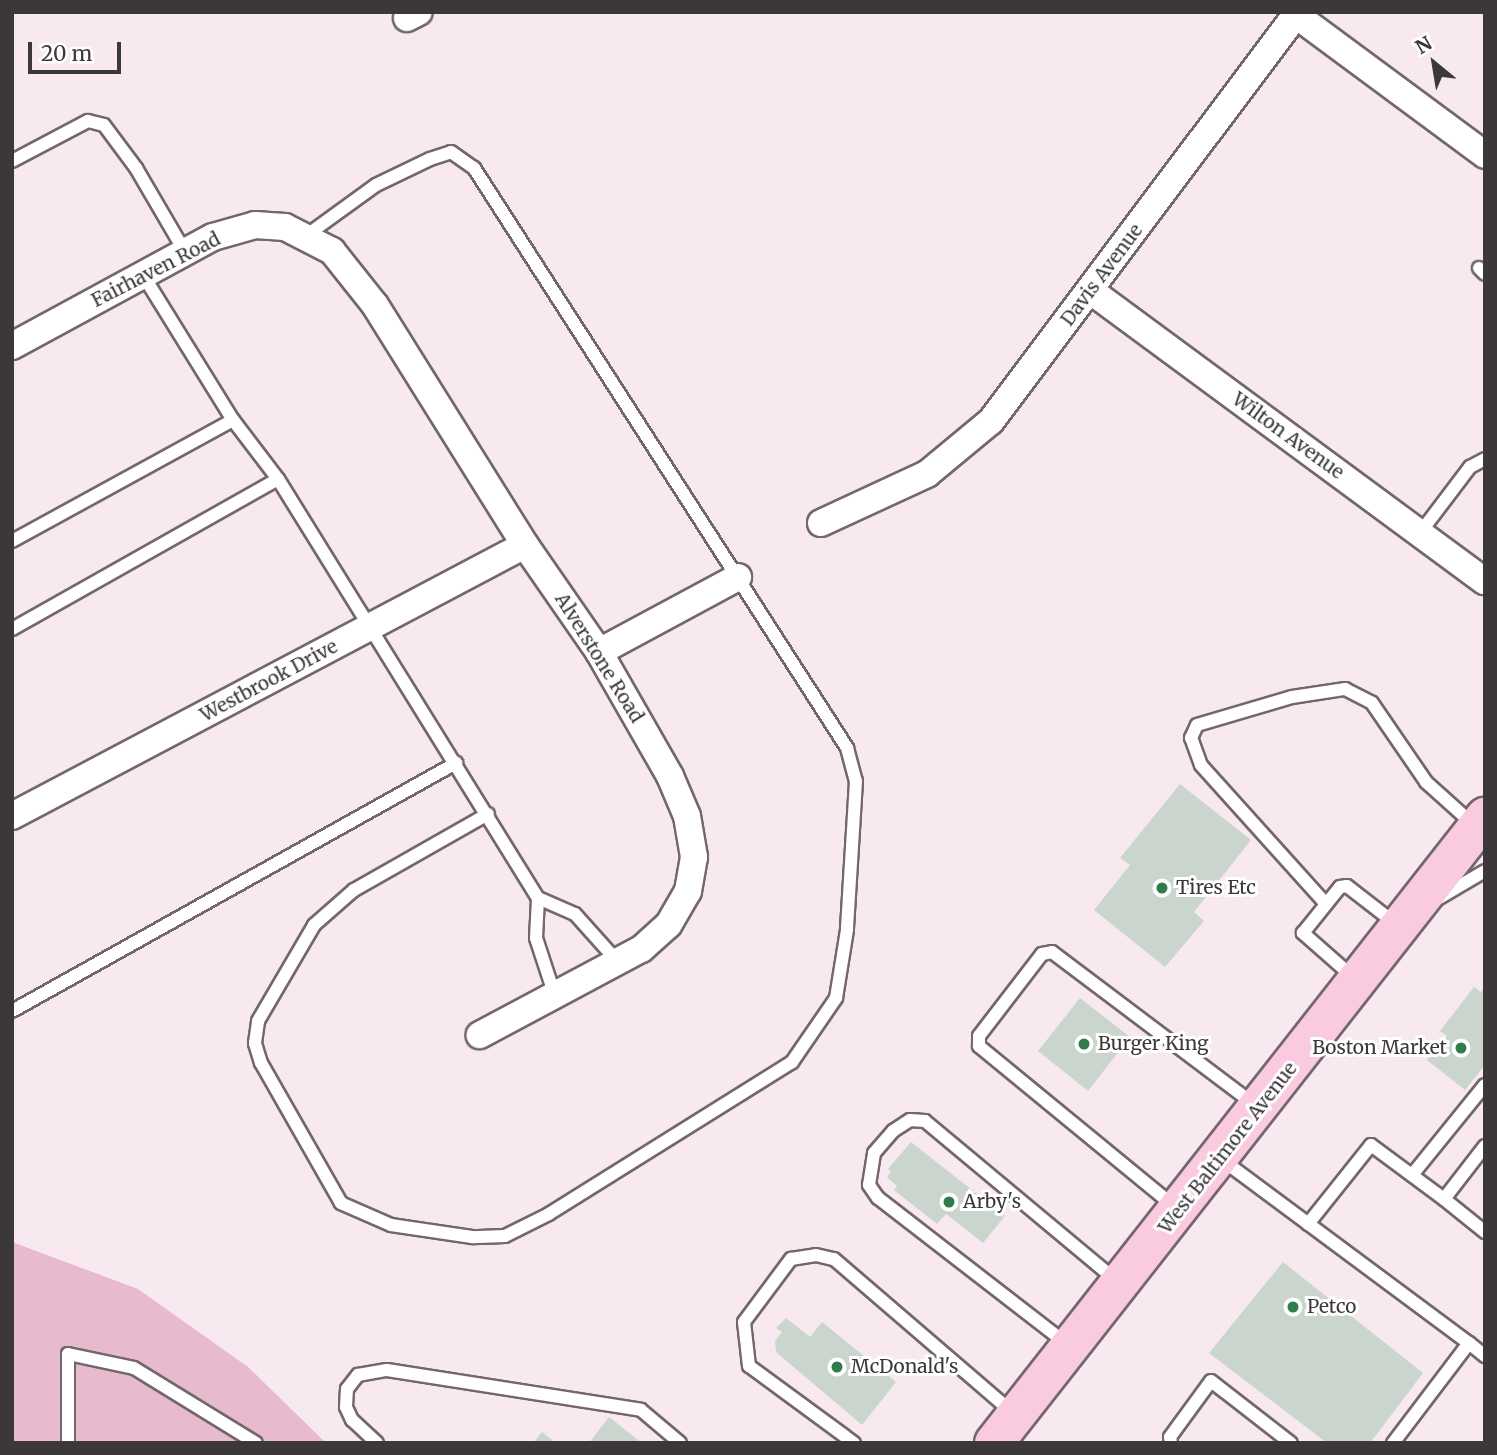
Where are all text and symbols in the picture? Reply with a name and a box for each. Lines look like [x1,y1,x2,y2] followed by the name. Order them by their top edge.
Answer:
[32,28,124,72] scale bar
[1399,28,1469,98] north arrow
[1411,31,1436,59] text: N
[41,40,92,67] text: 20 m
[1056,220,1148,330] street label: Davis Avenue
[88,228,224,312] street label: Fairhaven Road
[1228,388,1348,484] street label: Wilton Avenue
[550,589,648,727] street label: Alverstone Road
[196,635,342,727] street label: Westbrook Drive
[1176,877,1256,899] place label: Tires Etc
[1154,880,1170,896] marker: Tires Etc
[1098,1033,1209,1055] place label: Burger King
[1076,1036,1092,1052] marker: Burger King
[1312,1037,1447,1059] place label: Boston Market
[1453,1040,1469,1056] marker: Boston Market
[1154,1058,1302,1238] street label: West Baltimore Avenue
[963,1191,1021,1213] place label: Arby's
[941,1194,957,1210] marker: Arby's
[1307,1296,1356,1318] place label: Petco
[1285,1299,1301,1315] marker: Petco
[851,1356,958,1378] place label: McDonald's
[829,1359,845,1375] marker: McDonald's

